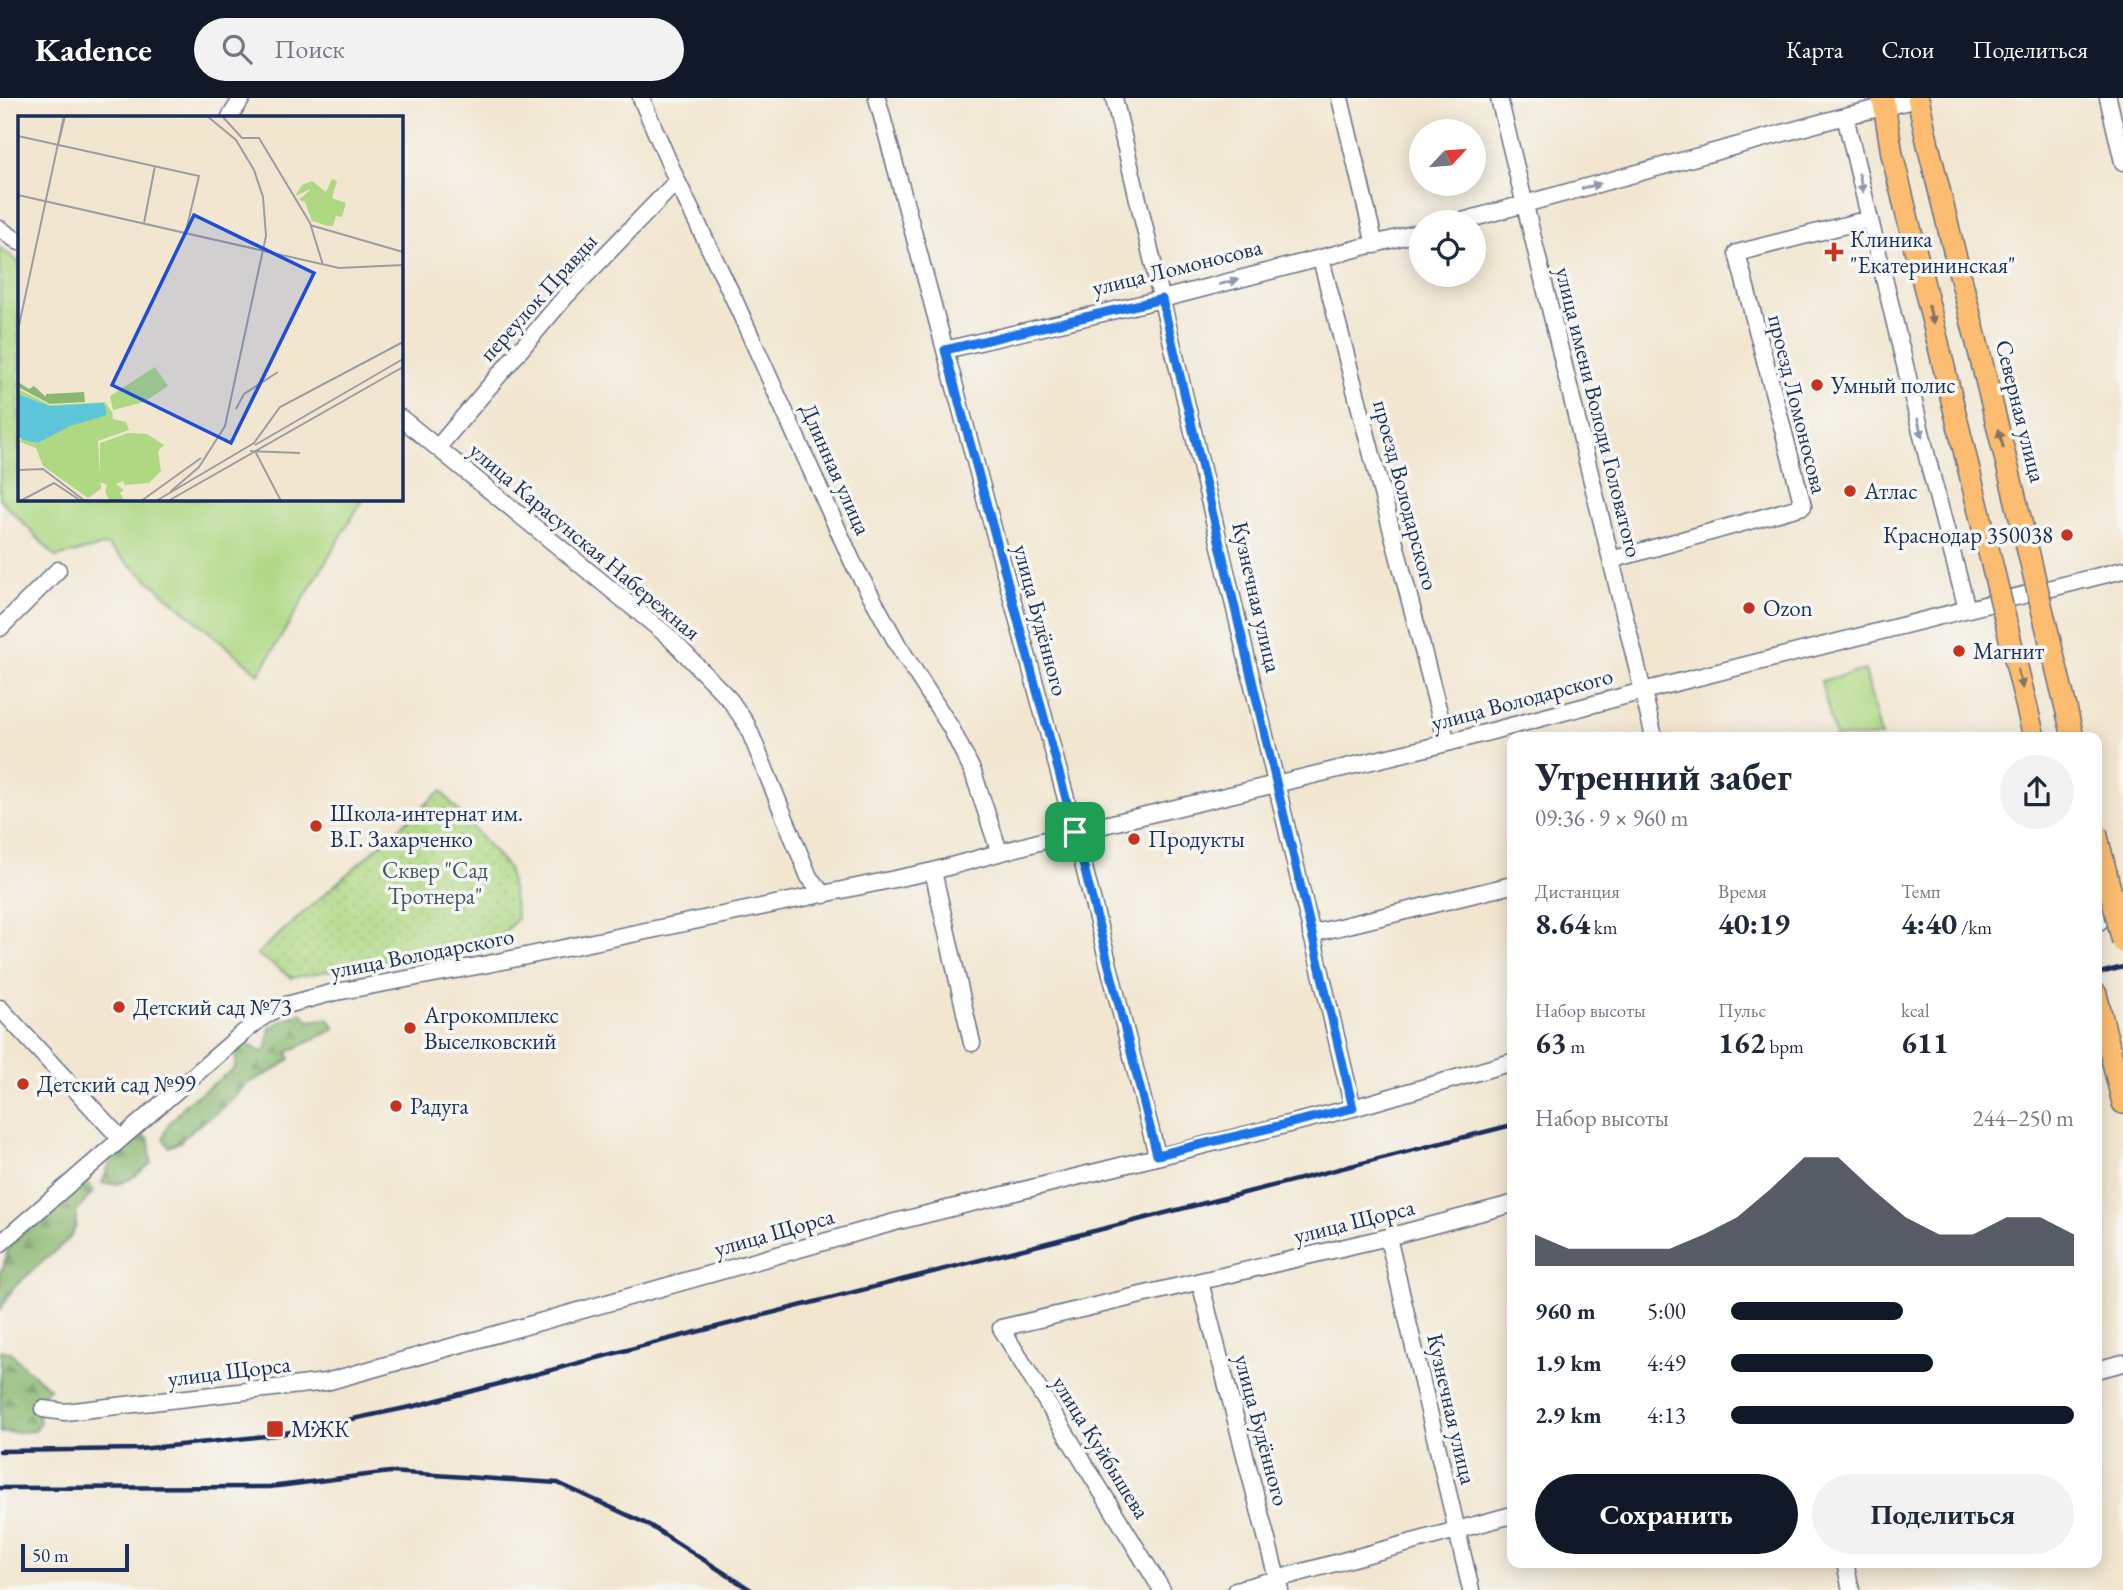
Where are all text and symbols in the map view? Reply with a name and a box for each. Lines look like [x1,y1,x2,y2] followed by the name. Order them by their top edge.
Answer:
[194,18,684,81] search box
[35,28,152,71] text: Kadence
[218,30,256,68] icon: search
[274,32,345,66] text: Поиск
[1786,34,1843,65] text: Карта
[1881,34,1935,65] text: Слои
[1973,34,2088,65] text: Поделиться
[18,116,402,500] inset map
[1409,119,1486,196] north arrow
[1409,119,1486,287] map controls
[1855,172,1866,194] one-way arrow
[1581,181,1602,191] one-way arrow
[1409,210,1486,287] button: locate
[1850,224,2016,280] place label: Клиника "Екатерининская"
[472,227,604,367] street label: переулок Правды
[1089,231,1266,303] street label: улица Ломоносова
[1824,242,1844,262] marker: Клиника "Екатерининская"
[1548,264,1650,560] street label: улица имени Володи Головатого
[1218,276,1240,287] one-way arrow
[1926,305,1937,327] one-way arrow
[1761,311,1835,497] street label: проезд Ломоносова
[1989,337,2053,486] street label: Северная улица
[1830,370,1956,400] place label: Умный полис
[1809,377,1825,393] marker: Умный полис
[1366,397,1446,593] street label: проезд Володарского
[794,398,879,540] street label: Длинная улица
[1915,417,1926,439] one-way arrow
[1995,428,2006,450] one-way arrow
[463,435,707,647] street label: улица Карасунская Набережная
[1863,476,1918,506] place label: Атлас
[1842,483,1858,499] marker: Атлас
[1225,519,1289,676] street label: Кузнечная улица
[1883,520,2053,550] place label: Краснодар 350038
[2059,527,2075,543] marker: Краснодар 350038
[1006,541,1076,699] street label: улица Будённого
[1763,593,1813,623] place label: Ozon
[1741,600,1757,616] marker: Ozon
[1973,636,2045,666] place label: Магнит
[1951,643,1967,659] marker: Магнит
[1428,660,1616,738] street label: улица Володарского
[2015,668,2026,690] one-way arrow
[1535,752,1792,801] text: Утренний забег
[2000,755,2074,829] button: share
[330,798,523,854] place label: Школа-интернат им. В.Г. Захарченко
[1045,802,1105,862] pin
[1535,803,1688,833] text: 09:36 · 9 × 960 m
[1056,813,1094,851] icon: arrive
[308,818,324,834] marker: Школа-интернат им. В.Г. Захарченко
[1148,824,1245,854] place label: Продукты
[1126,831,1142,847] marker: Продукты
[382,855,489,911] park label: Сквер "Сад Тротнера"
[1535,879,1620,904] text: Дистанция
[1718,879,1767,904] text: Время
[1901,879,1941,904] text: Темп
[1535,904,1590,943] text: 8.64
[1718,904,1790,943] text: 40:19
[1901,904,1957,943] text: 4:40
[1590,915,1618,940] text: km
[1957,915,1992,940] text: /km
[328,920,516,986] street label: улица Володарского
[133,992,292,1022] place label: Детский сад №73
[1535,998,1646,1023] text: Набор высоты
[1718,998,1766,1023] text: Пульс
[1901,998,1930,1023] text: kcal
[111,999,127,1015] marker: Детский сад №73
[423,1000,559,1056] place label: Агрокомплекс Выселковский
[402,1020,418,1036] marker: Агрокомплекс Выселковский
[1535,1023,1567,1062] text: 63
[1718,1023,1766,1062] text: 162
[1901,1023,1949,1062] text: 611
[1567,1034,1585,1059] text: m
[1766,1034,1804,1059] text: bpm
[37,1069,196,1099] place label: Детский сад №99
[15,1076,31,1092] marker: Детский сад №99
[410,1091,469,1121] place label: Радуга
[388,1098,404,1114] marker: Радуга
[1535,1103,1669,1133] text: Набор высоты
[1973,1103,2074,1133] text: 244–250 m
[1290,1191,1418,1251] street label: улица Щорса
[710,1200,838,1263] street label: улица Щорса
[1535,1296,1596,1326] text: 960 m
[1647,1296,1686,1326] text: 5:00
[1420,1331,1484,1488] street label: Кузнечная улица
[166,1348,293,1393] street label: улица Щорса
[1535,1348,1602,1378] text: 1.9 km
[1647,1348,1686,1378] text: 4:49
[1227,1351,1297,1509] street label: улица Будённого
[1045,1370,1157,1525] street label: улица Куйбышева
[1535,1400,1602,1430] text: 2.9 km
[1647,1400,1686,1430] text: 4:13
[291,1414,350,1444] place label: МЖК
[265,1419,285,1439] marker: МЖК
[1535,1474,1798,1554] button: Сохранить
[1812,1474,2074,1554] button: Поделиться
[21,1541,130,1573] scale bar
[32,1543,69,1568] text: 50 m

